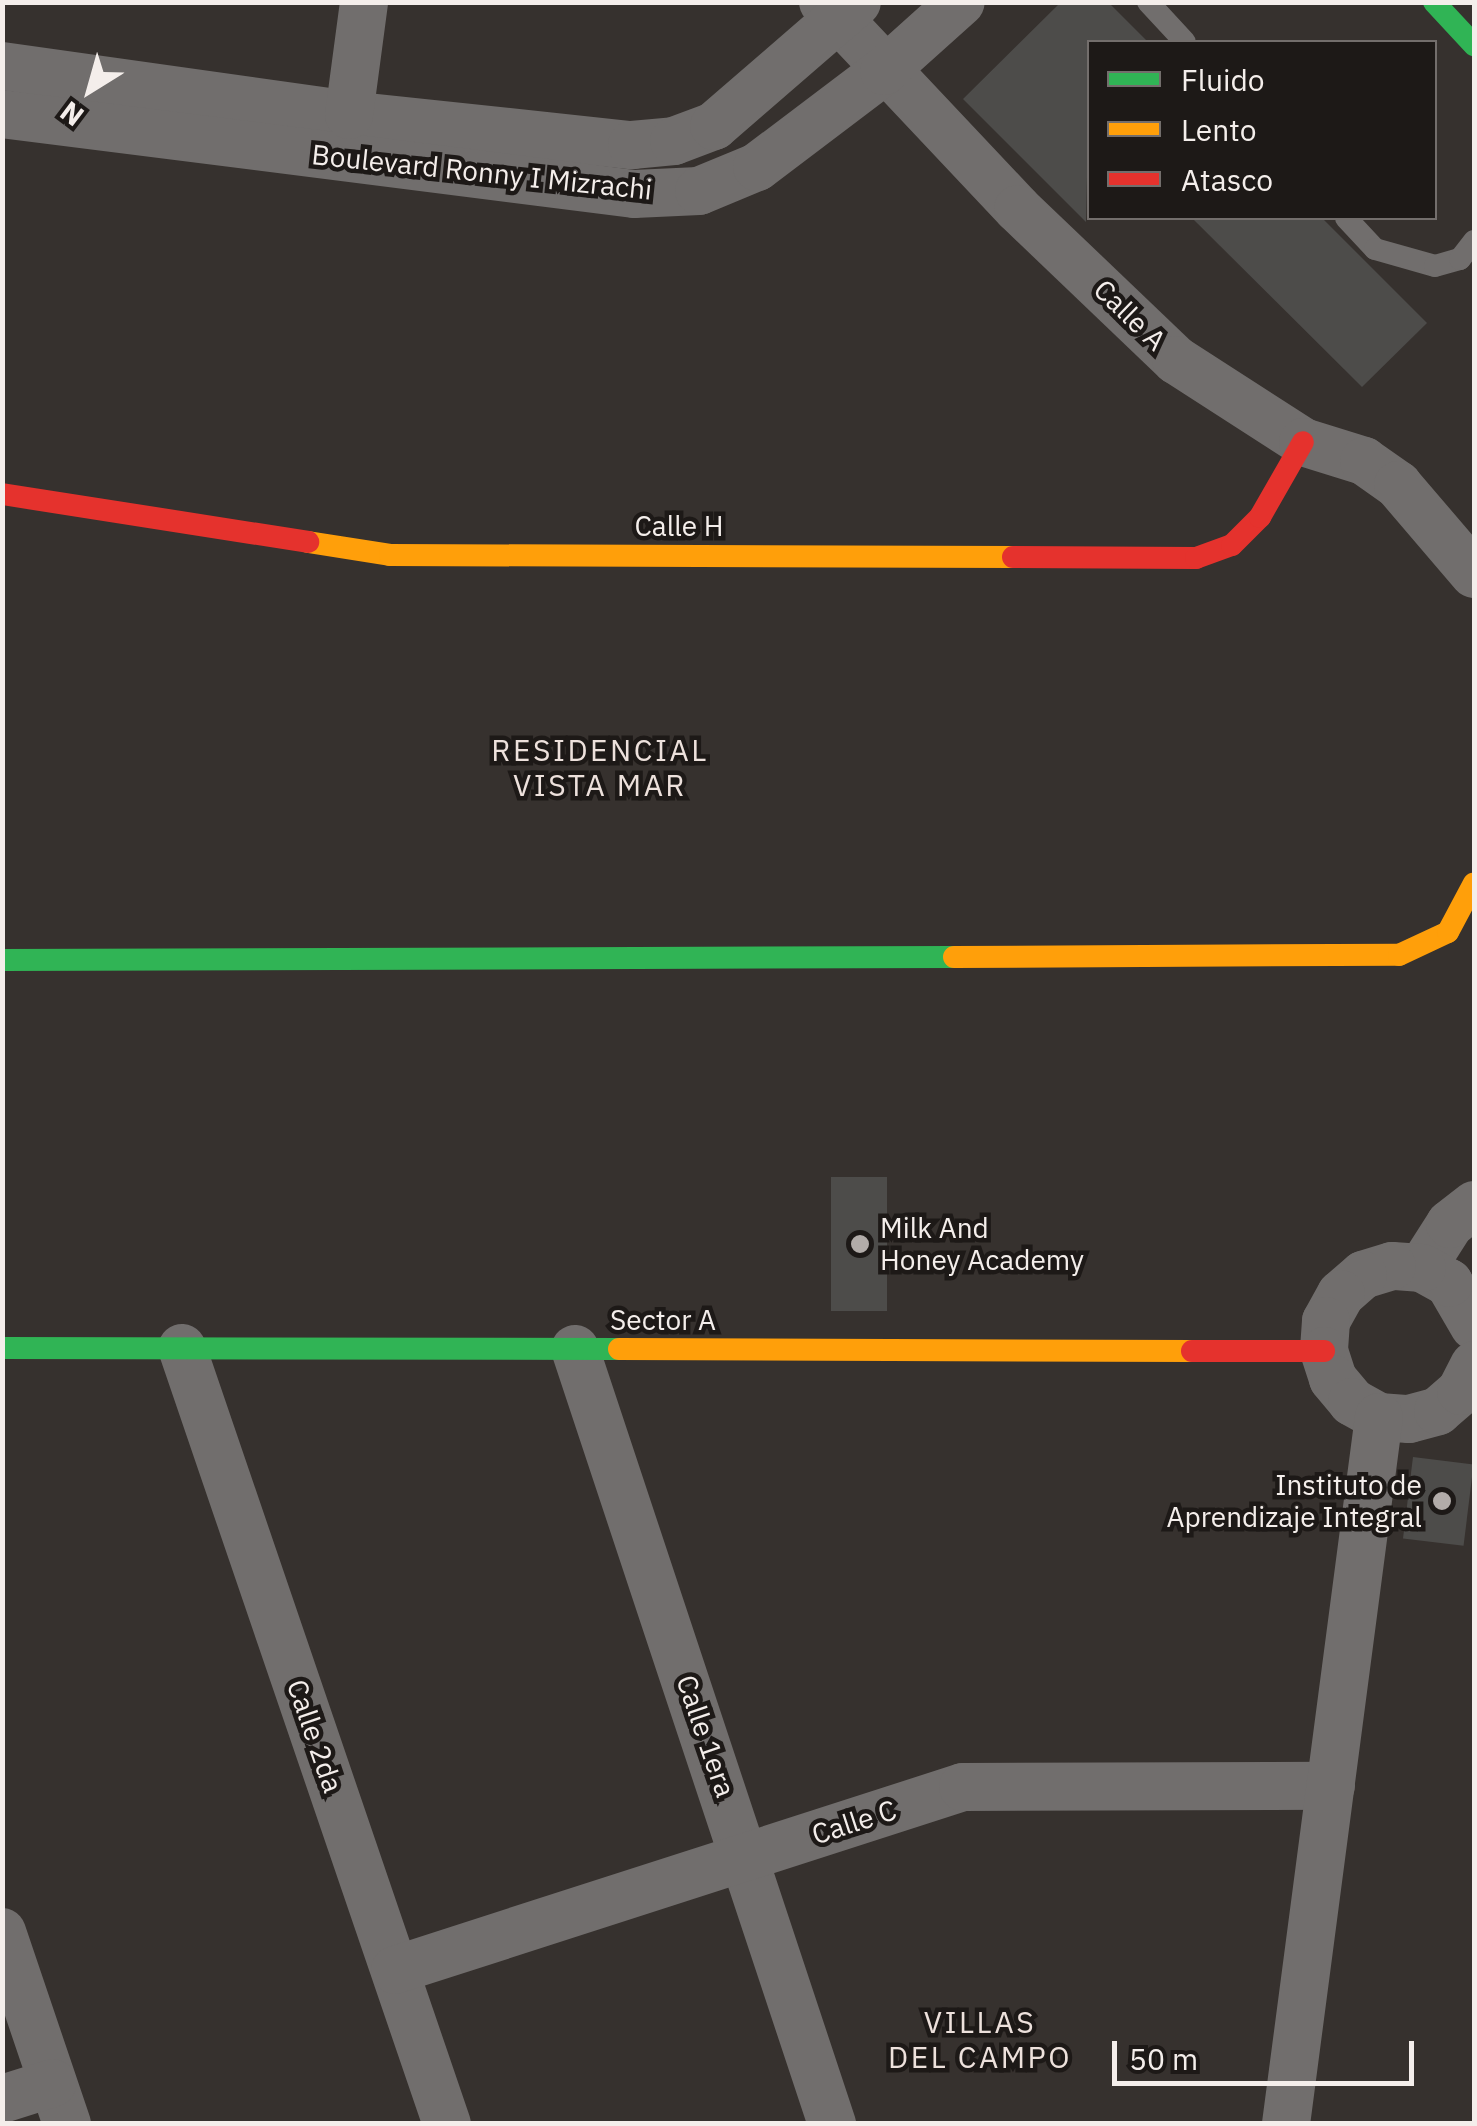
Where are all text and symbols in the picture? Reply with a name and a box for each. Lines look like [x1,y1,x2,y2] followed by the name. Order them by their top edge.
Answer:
[40,40,140,140] north arrow
[1087,40,1437,220] legend
[1181,60,1265,99] text: Fluido
[52,93,91,135] text: N
[1181,110,1256,149] text: Lento
[310,137,654,207] street label: Boulevard Ronny I Mizrachi
[1181,160,1273,199] text: Atasco
[1087,273,1173,357] street label: Calle A
[634,509,724,543] street label: Calle H
[491,732,709,802] district label: RESIDENCIAL VISTA MAR
[880,1211,1084,1277] place label: Milk And Honey Academy
[849,1233,871,1255] marker: Milk And Honey Academy
[610,1303,716,1337] street label: Sector A
[1167,1468,1422,1534] place label: Instituto de Aprendizaje Integral
[1431,1490,1453,1512] marker: Instituto de Aprendizaje Integral
[669,1671,743,1801] street label: Calle 1era
[280,1675,350,1797] street label: Calle 2da
[808,1793,900,1851] street label: Calle C
[888,2004,1072,2074] district label: VILLAS DEL CAMPO
[1117,2021,1420,2083] scale bar
[1129,2039,1198,2078] text: 50 m

